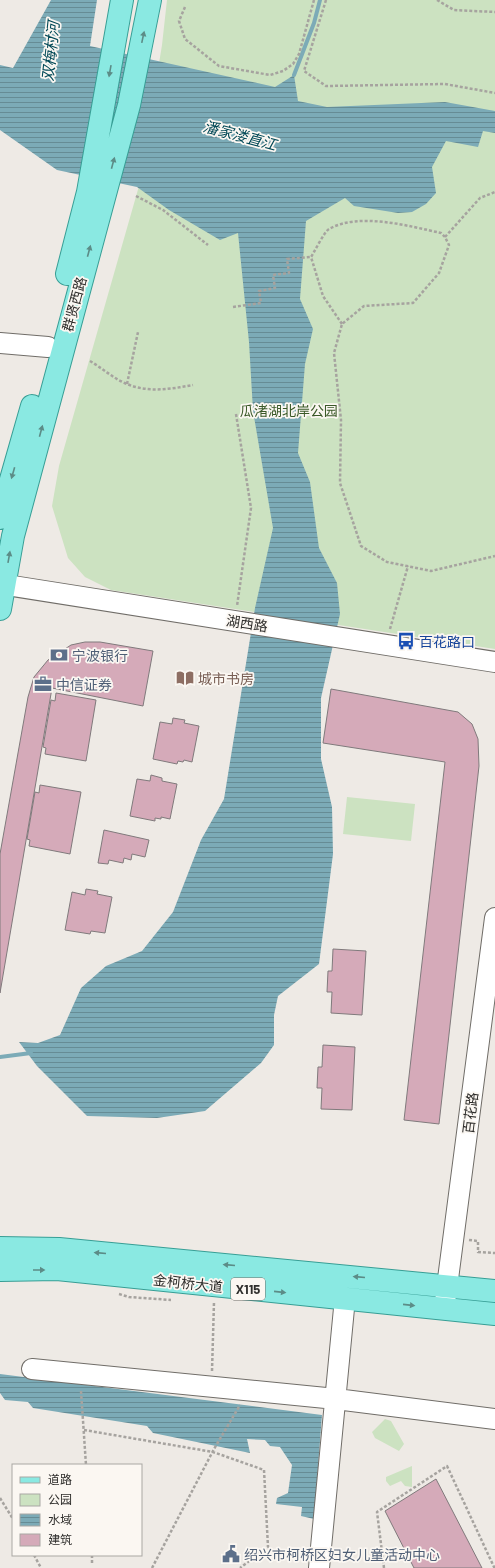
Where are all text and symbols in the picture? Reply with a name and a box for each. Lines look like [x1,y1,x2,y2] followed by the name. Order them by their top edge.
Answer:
[38,17,62,82] water label: 双梅村河
[140,31,146,43] one-way arrow
[107,65,113,78] one-way arrow
[201,117,280,154] water label: 潘家溇直江
[110,157,116,169] one-way arrow
[86,245,92,257] one-way arrow
[59,275,89,333] street label: 群贤西路
[240,402,338,419] park label: 瓜渚湖北岸公园
[38,425,44,437] one-way arrow
[10,468,16,480] one-way arrow
[6,551,12,563] one-way arrow
[225,611,269,635] street label: 湖西路
[396,631,416,651] bus stop icon: 百花路口
[419,633,475,650] place label: 百花路口
[49,645,69,665] bank icon: 宁波银行
[72,647,128,664] place label: 宁波银行
[175,668,195,688] library icon: 城市书房
[198,670,254,687] place label: 城市书房
[33,674,53,694] office icon: 中信证券
[56,676,112,693] place label: 中信证券
[459,1091,481,1135] street label: 百花路
[94,1249,106,1256] one-way arrow
[223,1262,235,1268] one-way arrow
[33,1267,46,1273] one-way arrow
[152,1271,224,1295] street label: 金柯桥大道
[353,1274,365,1281] one-way arrow
[231,1278,265,1300] road number: X115
[274,1289,286,1295] one-way arrow
[403,1302,415,1308] one-way arrow
[12,1464,142,1556] legend
[48,1472,72,1486] text: 道路
[48,1492,72,1506] text: 公园
[48,1512,72,1526] text: 水域
[48,1532,72,1546] text: 建筑
[221,1544,241,1564] public building icon: 绍兴市柯桥区妇女儿童活动中心
[244,1546,440,1563] place label: 绍兴市柯桥区妇女儿童活动中心

